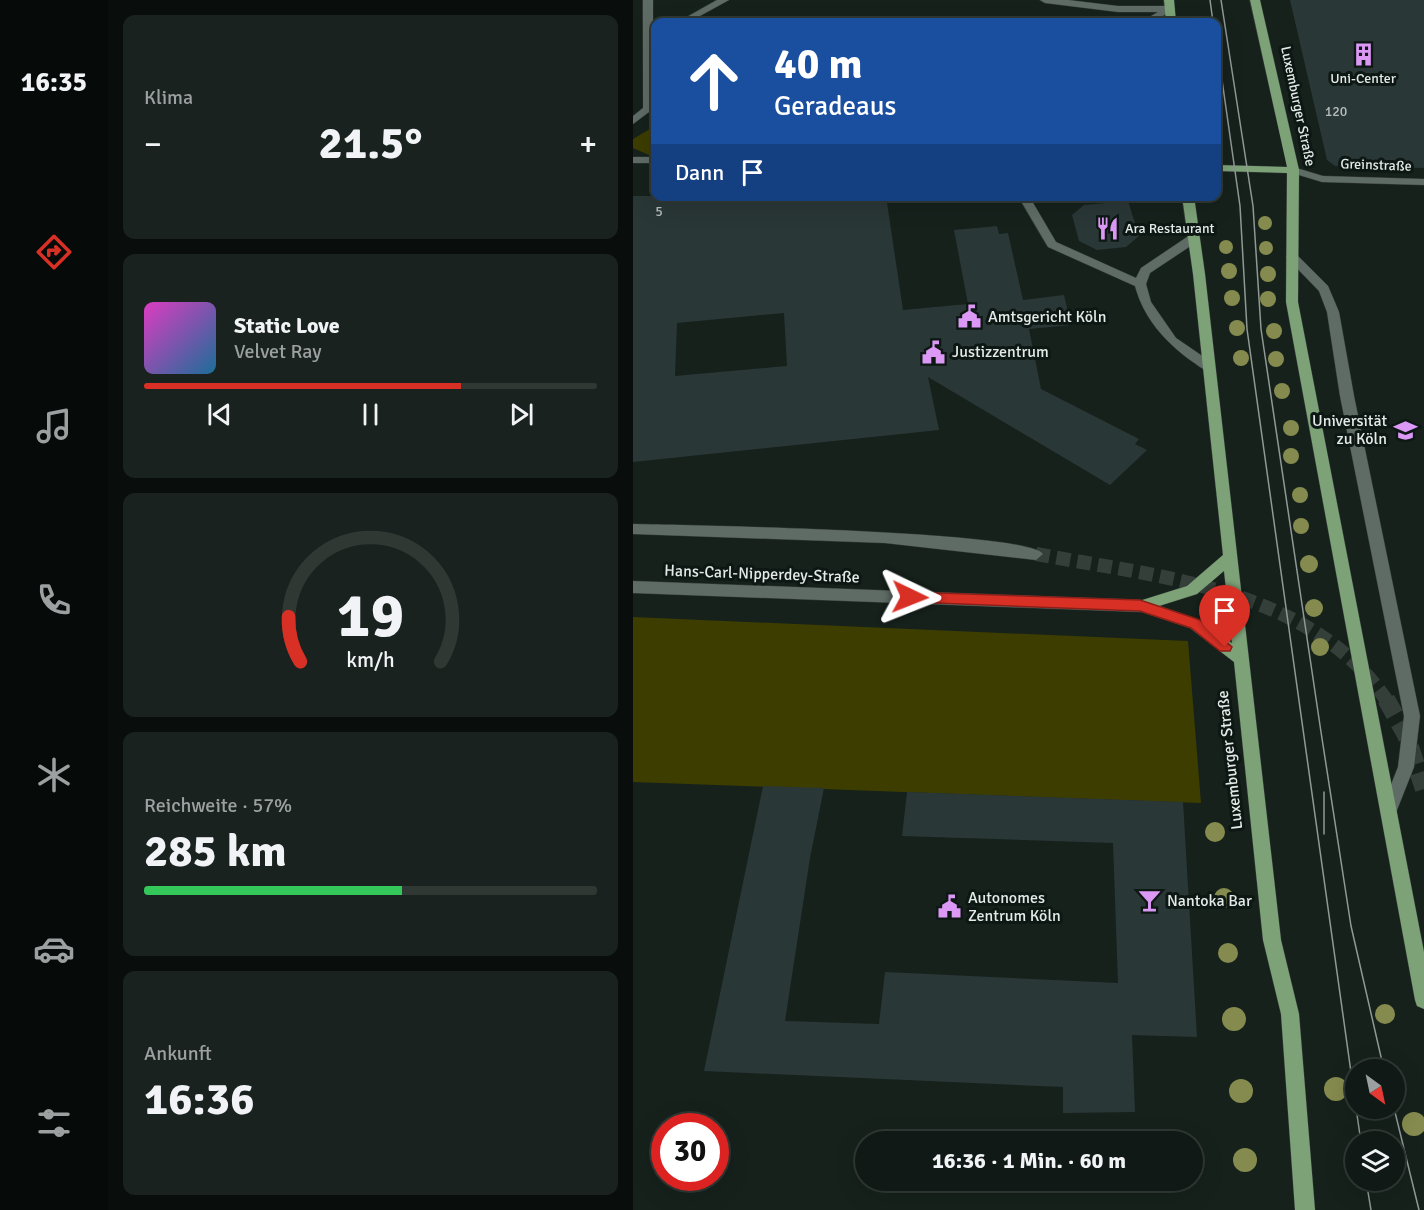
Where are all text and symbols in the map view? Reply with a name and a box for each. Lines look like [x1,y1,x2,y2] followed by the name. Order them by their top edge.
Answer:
[774,39,863,90] text: 40 m
[1350,41,1376,67] building icon: Uni-Center
[675,42,753,120] icon: ahead
[1277,44,1319,168] street label: Luxemburger Straße
[21,66,87,99] text: 16:35
[1330,70,1397,87] place label: Uni-Center
[144,85,193,110] text: Klima
[774,90,896,123] text: Geradeaus
[1325,103,1347,120] house number: 120
[319,116,422,171] text: 21.5°
[144,124,162,165] text: −
[579,124,597,165] text: +
[1340,155,1412,175] street label: Greinstraße
[736,156,769,189] icon: arrive
[675,159,724,186] text: Dann
[655,203,663,220] house number: 5
[1094,215,1120,241] restaurant icon: Ara Restaurant
[1125,220,1215,237] place label: Ara Restaurant
[33,231,75,273] icon: directions
[957,304,983,330] public building icon: Amtsgericht Köln
[988,307,1106,327] place label: Amtsgericht Köln
[234,312,340,339] text: Static Love
[234,339,322,364] text: Velvet Ray
[921,339,947,365] public building icon: Justizzentrum
[952,342,1049,362] place label: Justizzentrum
[203,398,236,431] icon: previous
[354,398,387,431] icon: pause
[505,398,538,431] icon: next
[33,405,75,447] icon: music
[1312,411,1387,449] place label: Universität zu Köln
[1392,417,1418,443] school or university icon: Universität zu Köln
[664,561,860,587] street label: Hans-Carl-Nipperdey-Straße
[878,565,942,629] position arrow
[337,577,404,654] text: 19
[33,579,75,621] icon: phone
[1199,585,1250,647] pin
[1208,594,1241,627] icon: arrive
[346,647,395,673] text: km/h
[1213,689,1247,831] street label: Luxemburger Straße
[33,754,75,796] icon: climate
[144,793,292,818] text: Reichweite · 57%
[144,824,287,879] text: 285 km
[968,888,1061,926] place label: Autonomes Zentrum Köln
[1136,888,1162,914] bar icon: Nantoka Bar
[1167,891,1252,911] place label: Nantoka Bar
[937,894,963,920] public building icon: Autonomes Zentrum Köln
[33,928,75,970] icon: car
[144,1041,212,1066] text: Ankunft
[1345,1059,1405,1119] north arrow
[1345,1059,1405,1191] map controls
[144,1072,254,1127] text: 16:36
[33,1102,75,1144] icon: filters
[651,1113,729,1191] speed limit sign: 30
[1345,1131,1405,1191] button: layers
[932,1147,1126,1174] text: 16:36 · 1 Min. · 60 m

